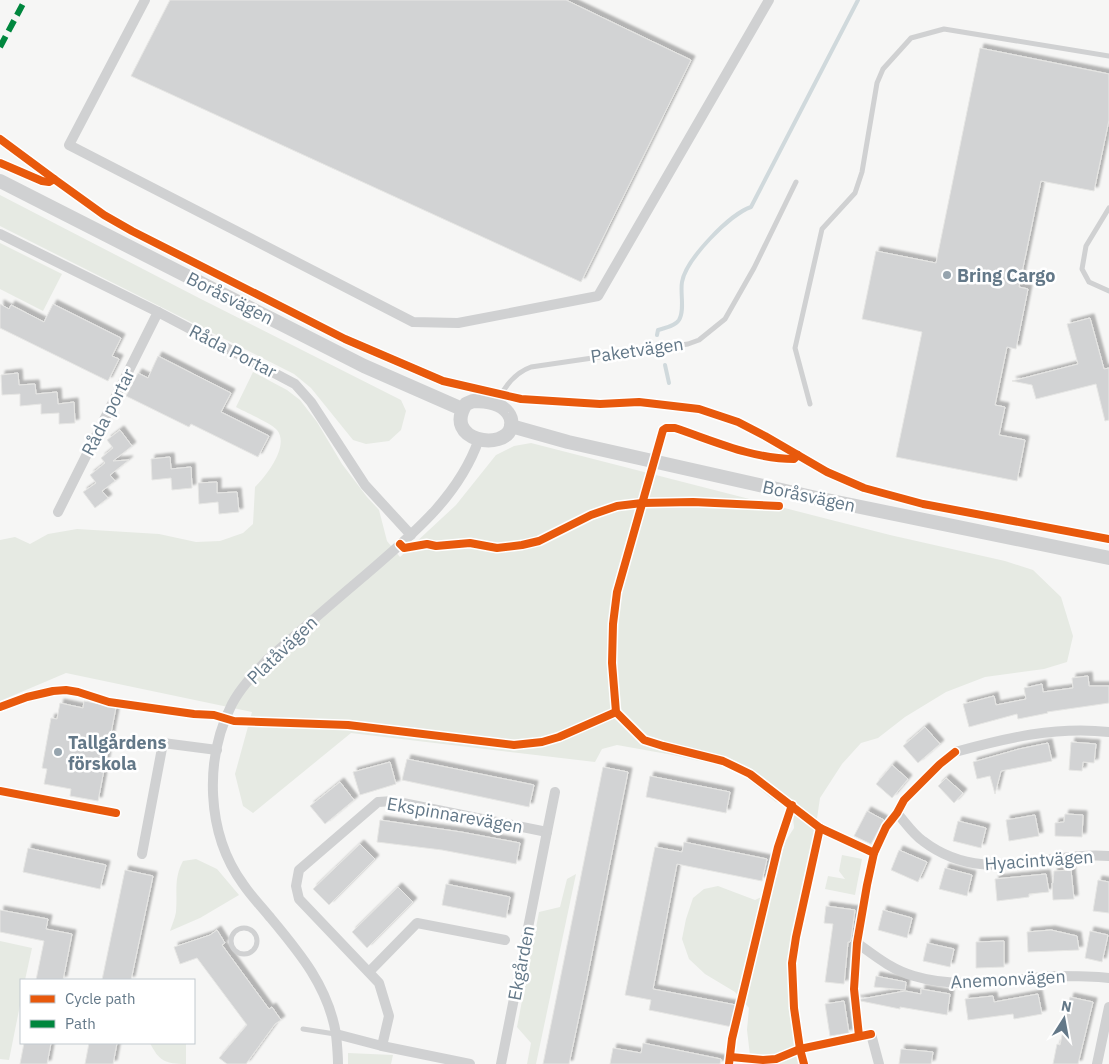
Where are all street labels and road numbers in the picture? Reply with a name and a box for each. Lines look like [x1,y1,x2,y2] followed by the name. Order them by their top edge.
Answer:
[183,266,277,330] street label: Boråsvägen
[185,319,281,383] street label: Råda Portar
[589,332,685,368] street label: Paketvägen
[76,364,140,460] street label: Råda portar
[760,475,858,517] street label: Boråsvägen
[242,611,322,689] street label: Platåvägen
[385,792,525,838] street label: Ekspinnarevägen
[984,845,1094,875] street label: Hyacintvägen
[502,924,540,1002] street label: Ekgården
[950,964,1066,994] street label: Anemonvägen

